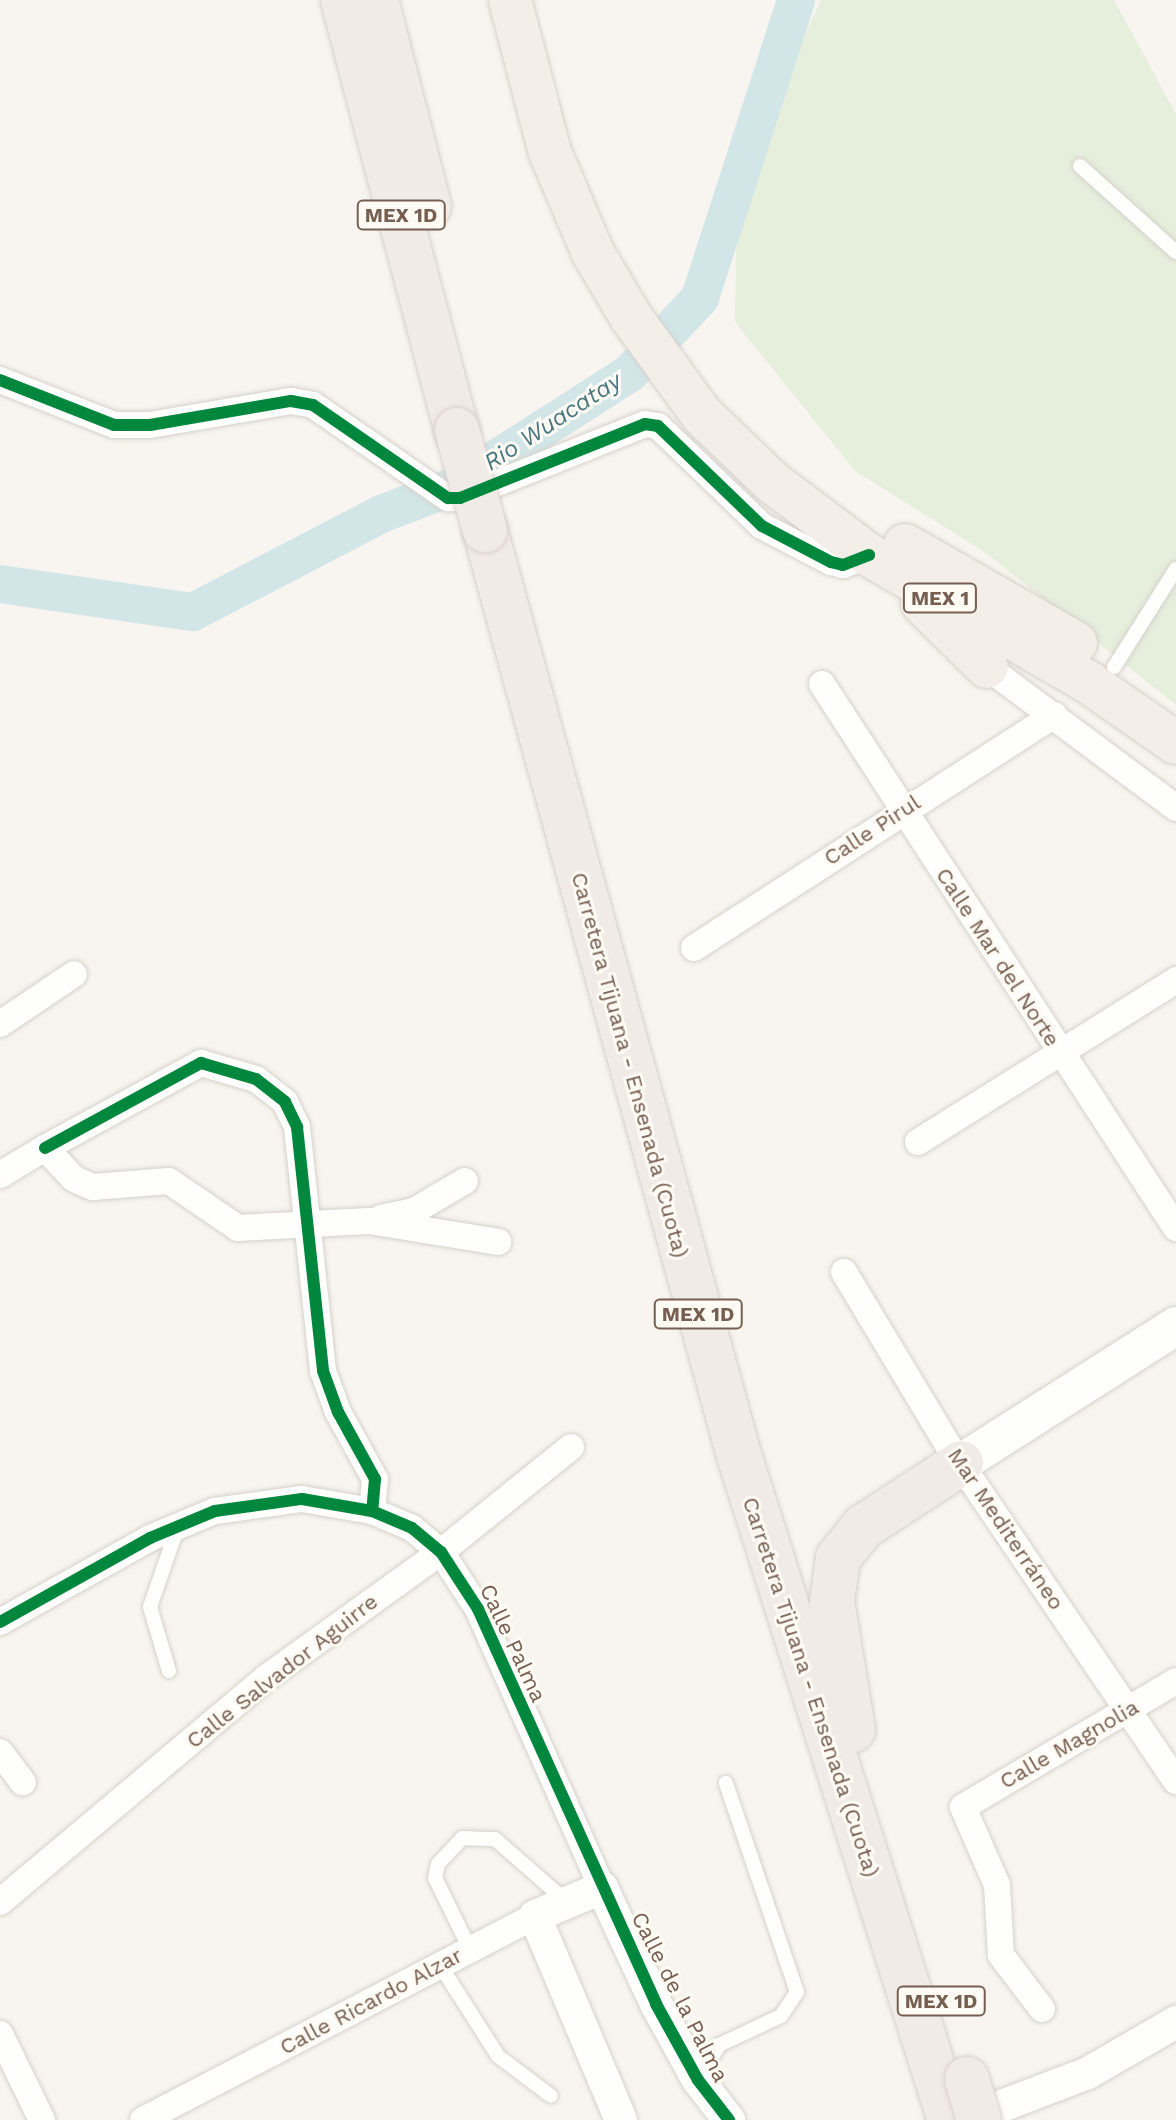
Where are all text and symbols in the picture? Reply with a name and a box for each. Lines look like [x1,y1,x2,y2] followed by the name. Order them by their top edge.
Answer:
[355,199,447,231] road number: MEX 1D
[478,367,628,477] water label: Rio Wuacatay
[902,582,978,614] road number: MEX 1
[819,789,925,871] street label: Calle Pirul
[930,862,1066,1052] street label: Calle Mar del Norte
[565,868,695,1262] street label: Carretera Tijuana - Ensenada (Cuota)
[652,1298,744,1330] road number: MEX 1D
[942,1443,1070,1615] street label: Mar Mediterráneo
[737,1493,885,1881] street label: Carretera Tijuana - Ensenada (Cuota)
[474,1580,552,1706] street label: Calle Palma
[181,1588,383,1754] street label: Calle Salvador Aguirre
[995,1694,1143,1794] street label: Calle Magnolia
[626,1907,734,2087] street label: Calle de la Palma
[275,1941,467,2061] street label: Calle Ricardo Alzar
[895,1985,987,2017] road number: MEX 1D

